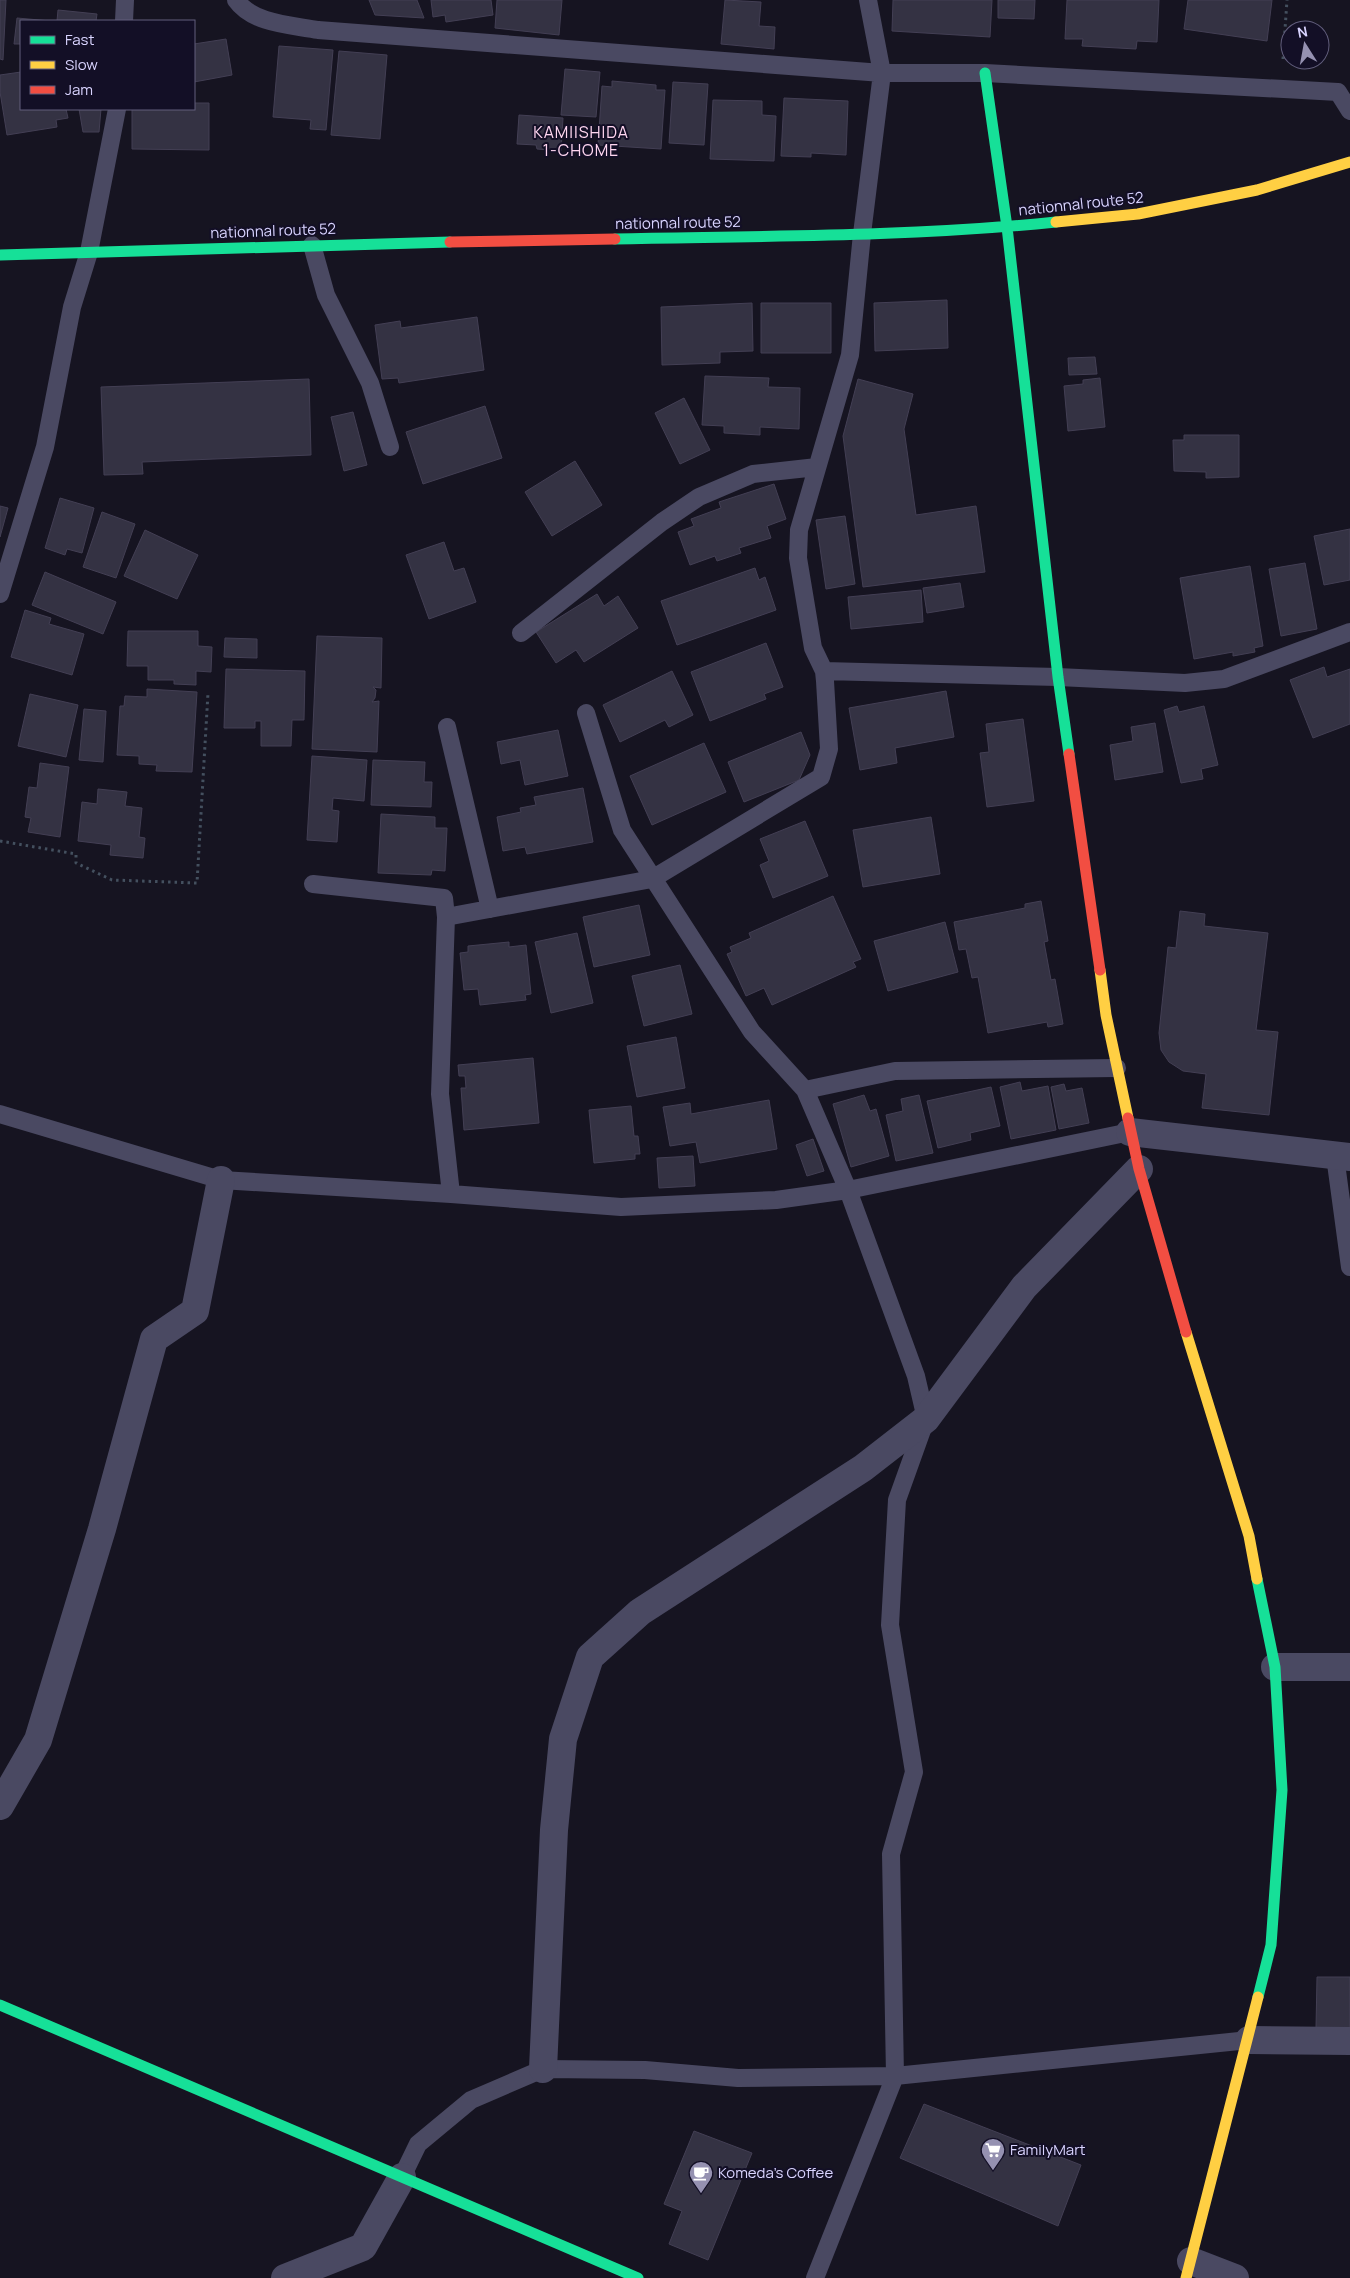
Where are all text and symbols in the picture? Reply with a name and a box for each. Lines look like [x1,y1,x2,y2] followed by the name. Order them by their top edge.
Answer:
[20,20,195,110] legend
[1280,20,1330,70] north arrow
[1296,21,1309,42] text: N
[65,29,94,50] text: Fast
[65,54,98,75] text: Slow
[65,79,93,100] text: Jam
[533,121,629,161] district label: KAMIISHIDA 1-CHOME
[1017,186,1144,221] street label: nationnal route 52
[615,211,741,234] street label: nationnal route 52
[210,218,336,243] street label: nationnal route 52
[980,2137,1006,2171] supermarket icon: FamilyMart
[1010,2139,1086,2160] place label: FamilyMart
[688,2160,714,2194] cafe icon: Komeda's Coffee
[718,2162,833,2183] place label: Komeda's Coffee

